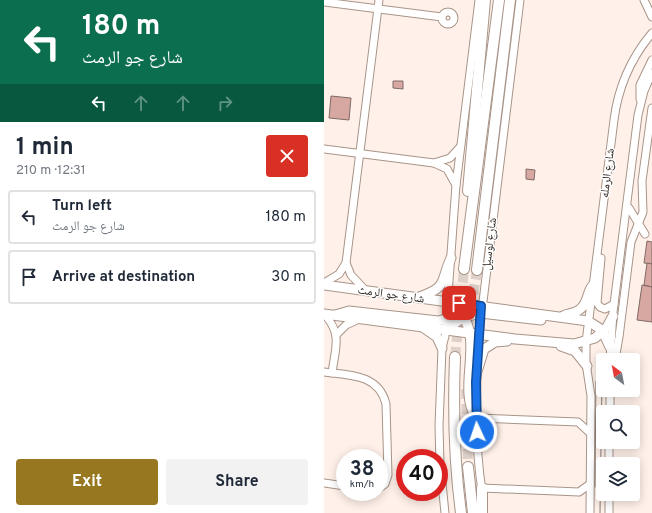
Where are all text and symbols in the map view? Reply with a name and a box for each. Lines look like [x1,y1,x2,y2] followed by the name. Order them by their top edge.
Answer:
[82,9,160,45] text: 180 m
[16,16,68,68] icon: left
[82,47,183,70] text: شارع جو الرمث
[88,92,110,114] icon: left
[130,92,152,114] icon: ahead
[172,92,194,114] icon: ahead
[214,92,236,114] icon: right
[16,133,74,163] text: 1 min
[266,135,308,177] button: close
[597,147,619,199] street label: شارع الرمله
[16,163,86,179] text: 210 m · 12:31
[52,197,112,216] text: Turn left
[18,206,40,228] icon: left
[266,208,306,227] text: 180 m
[479,217,501,271] street label: شارع لوسيل
[52,219,125,235] text: شارع جو الرمث
[18,266,40,288] icon: arrive
[52,268,195,287] text: Arrive at destination
[271,268,306,287] text: 30 m
[356,282,425,308] street label: شارع جو الرمث
[442,286,476,320] pin
[448,292,470,314] icon: arrive
[596,353,640,397] north arrow
[596,353,640,501] map controls
[596,405,640,449] button: search
[456,411,498,453] position arrow
[396,449,448,501] speed limit sign: 40
[350,457,374,483] text: 38
[596,457,640,501] button: layers
[16,459,158,505] button: Exit
[166,459,308,505] button: Share
[350,478,374,491] text: km/h

